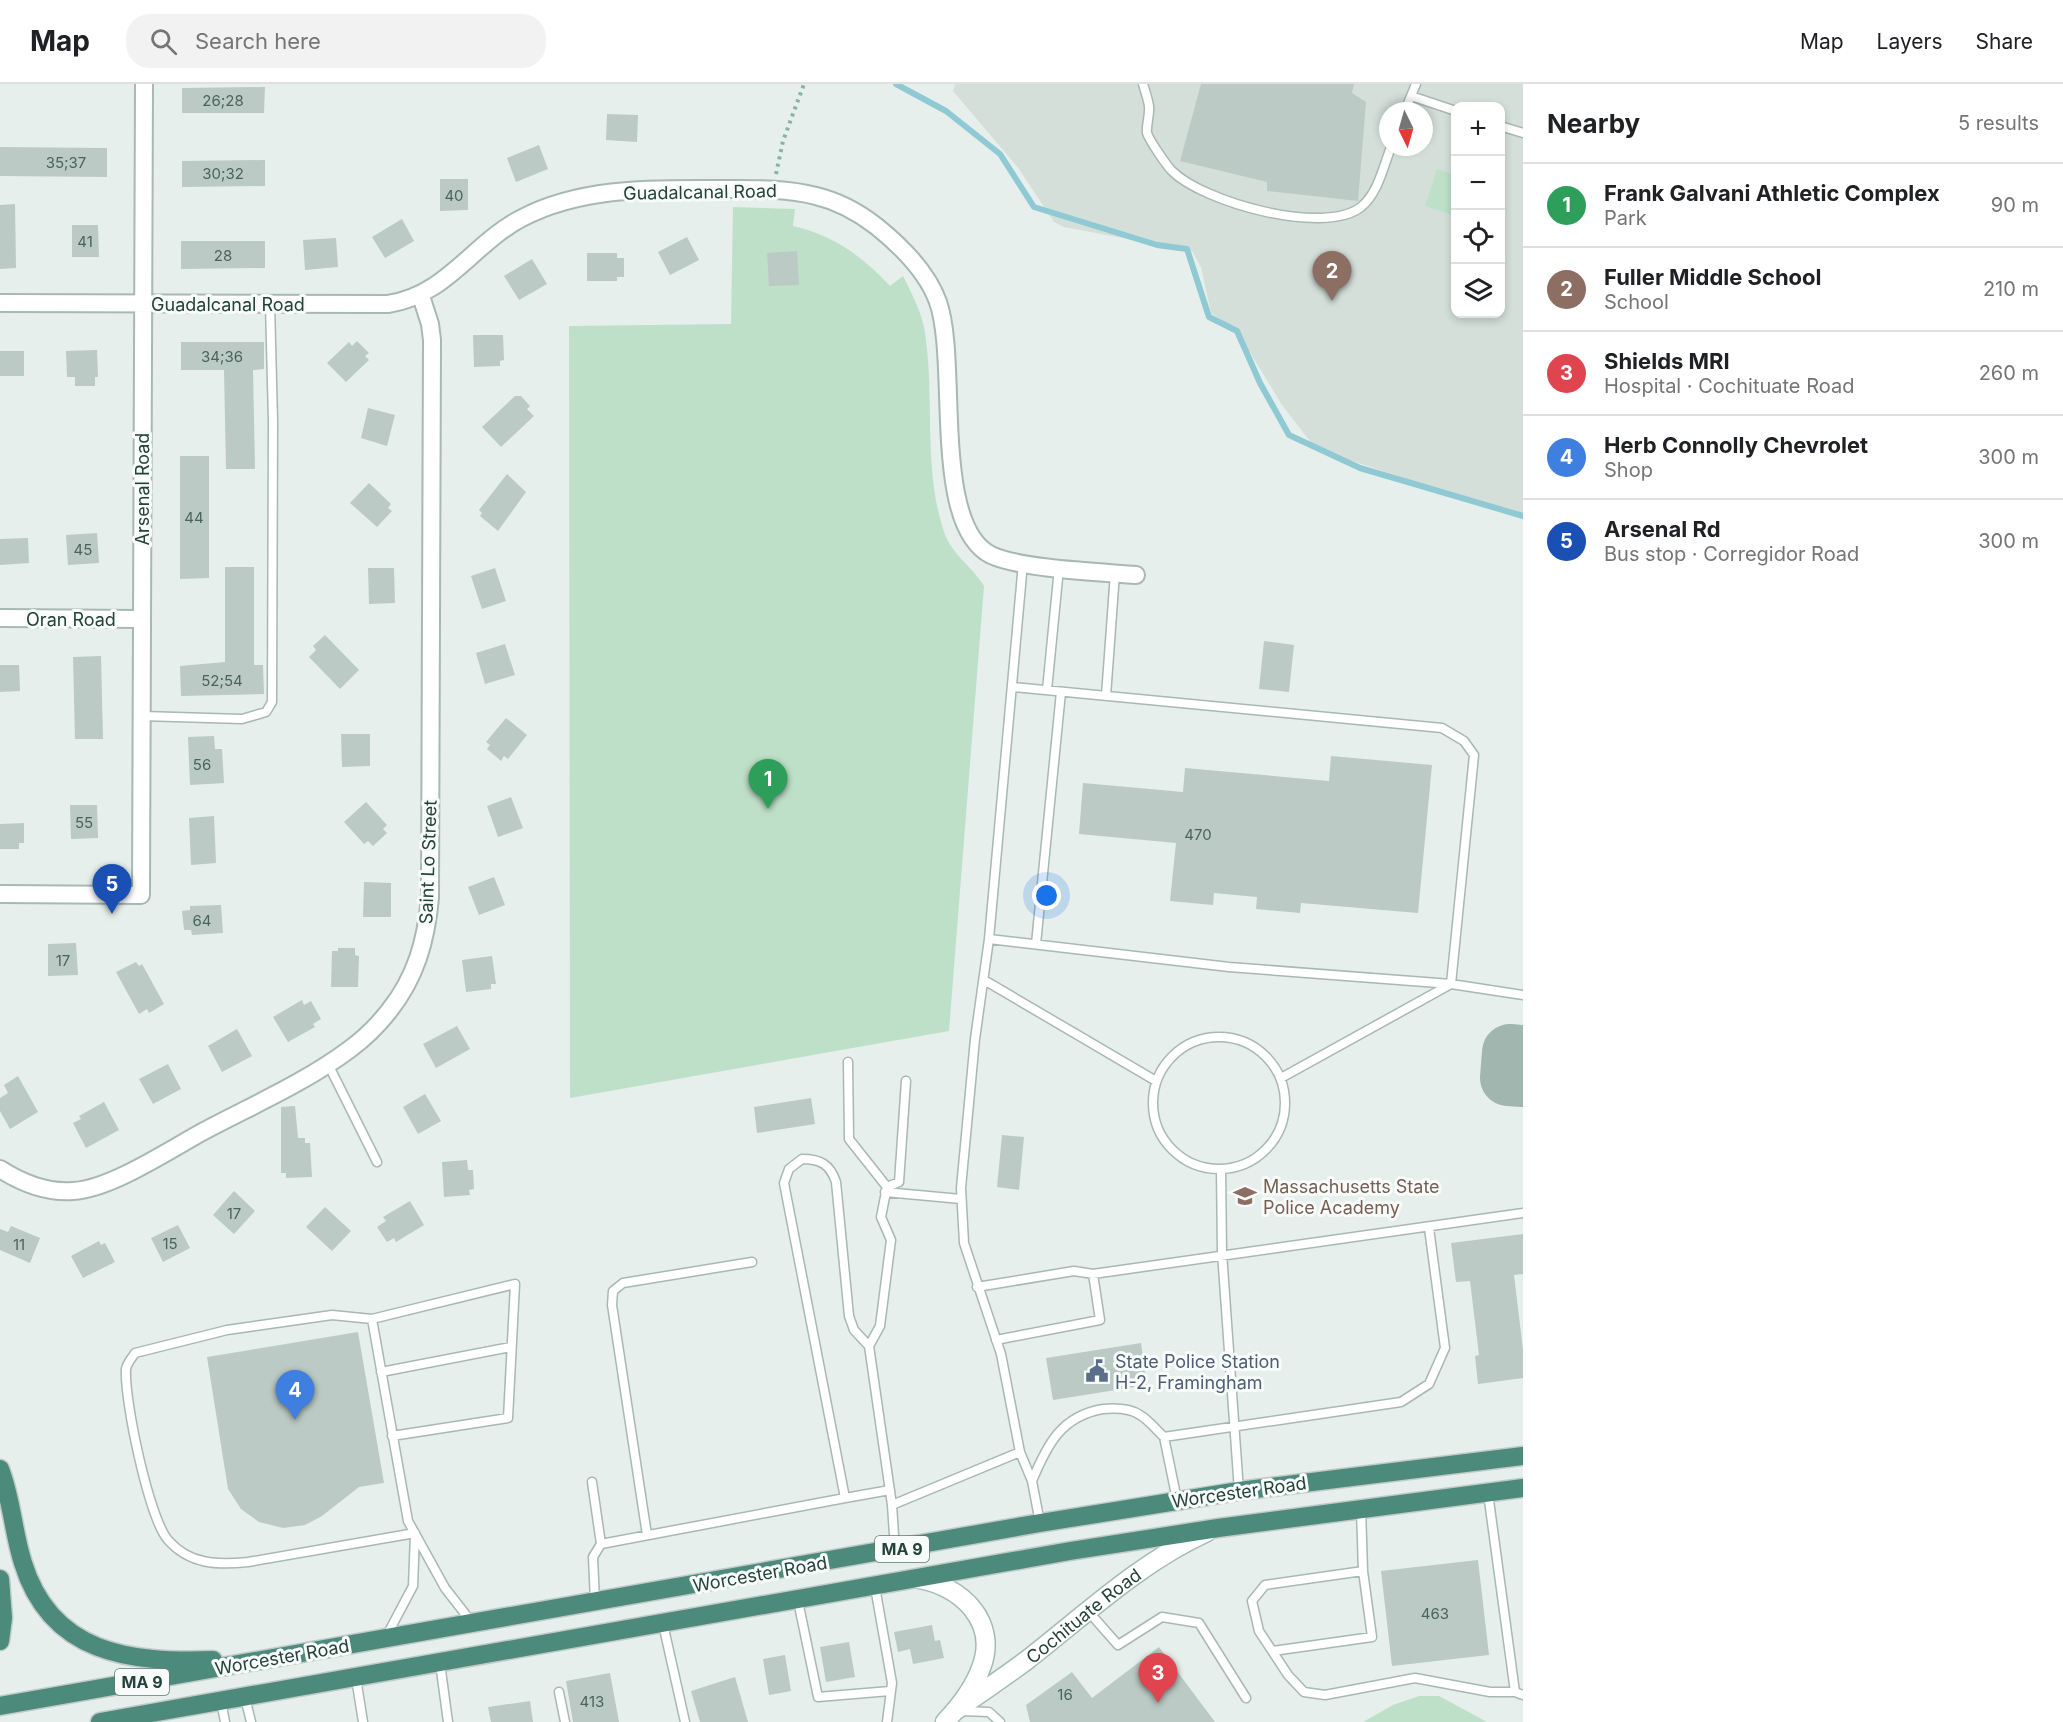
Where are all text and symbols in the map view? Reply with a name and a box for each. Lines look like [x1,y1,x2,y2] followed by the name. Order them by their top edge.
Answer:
[126,14,546,68] search box
[30,24,90,58] text: Map
[147,25,180,58] icon: search
[195,28,321,54] text: Search here
[1800,29,1844,54] text: Map
[1877,29,1943,54] text: Layers
[1976,29,2033,54] text: Share
[202,91,244,110] house number: 26;28
[1379,102,1433,156] north arrow
[1451,102,1505,318] map controls
[1451,102,1505,156] button: +
[1547,108,1640,139] text: Nearby
[1958,111,2039,135] text: 5 results
[46,153,86,172] house number: 35;37
[1451,156,1505,210] button: −
[202,164,244,183] house number: 30;32
[623,180,777,204] street label: Guadalcanal Road
[1604,180,1940,206] text: Frank Galvani Athletic Complex
[444,186,464,205] house number: 40
[1562,193,1571,217] text: 1
[1991,193,2039,217] text: 90 m
[1604,206,1647,230] text: Park
[1451,210,1505,264] button: locate
[77,232,93,251] house number: 41
[214,246,232,265] house number: 28
[1312,252,1352,301] pin: 2
[1451,264,1505,318] button: layers
[1604,264,1822,290] text: Fuller Middle School
[1560,277,1573,301] text: 2
[1983,277,2039,301] text: 210 m
[1604,290,1669,314] text: School
[151,294,305,315] street label: Guadalcanal Road
[201,347,243,366] house number: 34;36
[1604,348,1730,374] text: Shields MRI
[1560,361,1573,385] text: 3
[1979,361,2039,385] text: 260 m
[1604,374,1854,398] text: Hospital · Cochituate Road
[1604,432,1868,458] text: Herb Connolly Chevrolet
[132,433,153,545] street label: Arsenal Road
[1560,445,1573,469] text: 4
[1978,445,2039,469] text: 300 m
[1604,458,1653,482] text: Shop
[184,508,204,527] house number: 44
[1604,516,1721,542] text: Arsenal Rd
[1560,529,1573,553] text: 5
[1978,529,2039,553] text: 300 m
[74,540,92,559] house number: 45
[1604,542,1859,566] text: Bus stop · Corregidor Road
[26,609,116,630] street label: Oran Road
[201,671,243,690] house number: 52;54
[193,755,211,774] house number: 56
[748,760,788,809] pin: 1
[415,799,441,925] street label: Saint Lo Street
[75,813,93,832] house number: 55
[1184,825,1212,844] house number: 470
[92,864,132,914] pin: 5
[1032,881,1061,910] your location
[193,911,212,930] house number: 64
[56,951,70,970] house number: 17
[1263,1176,1440,1218] place label: Massachusetts State Police Academy
[1232,1183,1258,1209] school or university icon: Massachusetts State Police Academy
[227,1204,241,1223] house number: 17
[162,1234,178,1253] house number: 15
[13,1235,25,1254] house number: 11
[1115,1351,1280,1393] place label: State Police Station H-2, Framingham
[1084,1358,1110,1384] public building icon: State Police Station H-2, Framingham
[276,1370,314,1420] pin: 4
[1170,1472,1308,1512] street label: Worcester Road
[875,1536,929,1562] road number: MA 9
[691,1552,829,1596] street label: Worcester Road
[1022,1564,1145,1667] street label: Cochituate Road
[1421,1604,1449,1623] house number: 463
[213,1635,351,1679] street label: Worcester Road
[1138,1654,1178,1703] pin: 3
[115,1669,169,1695] road number: MA 9
[1057,1685,1073,1704] house number: 16
[580,1692,604,1711] house number: 413

